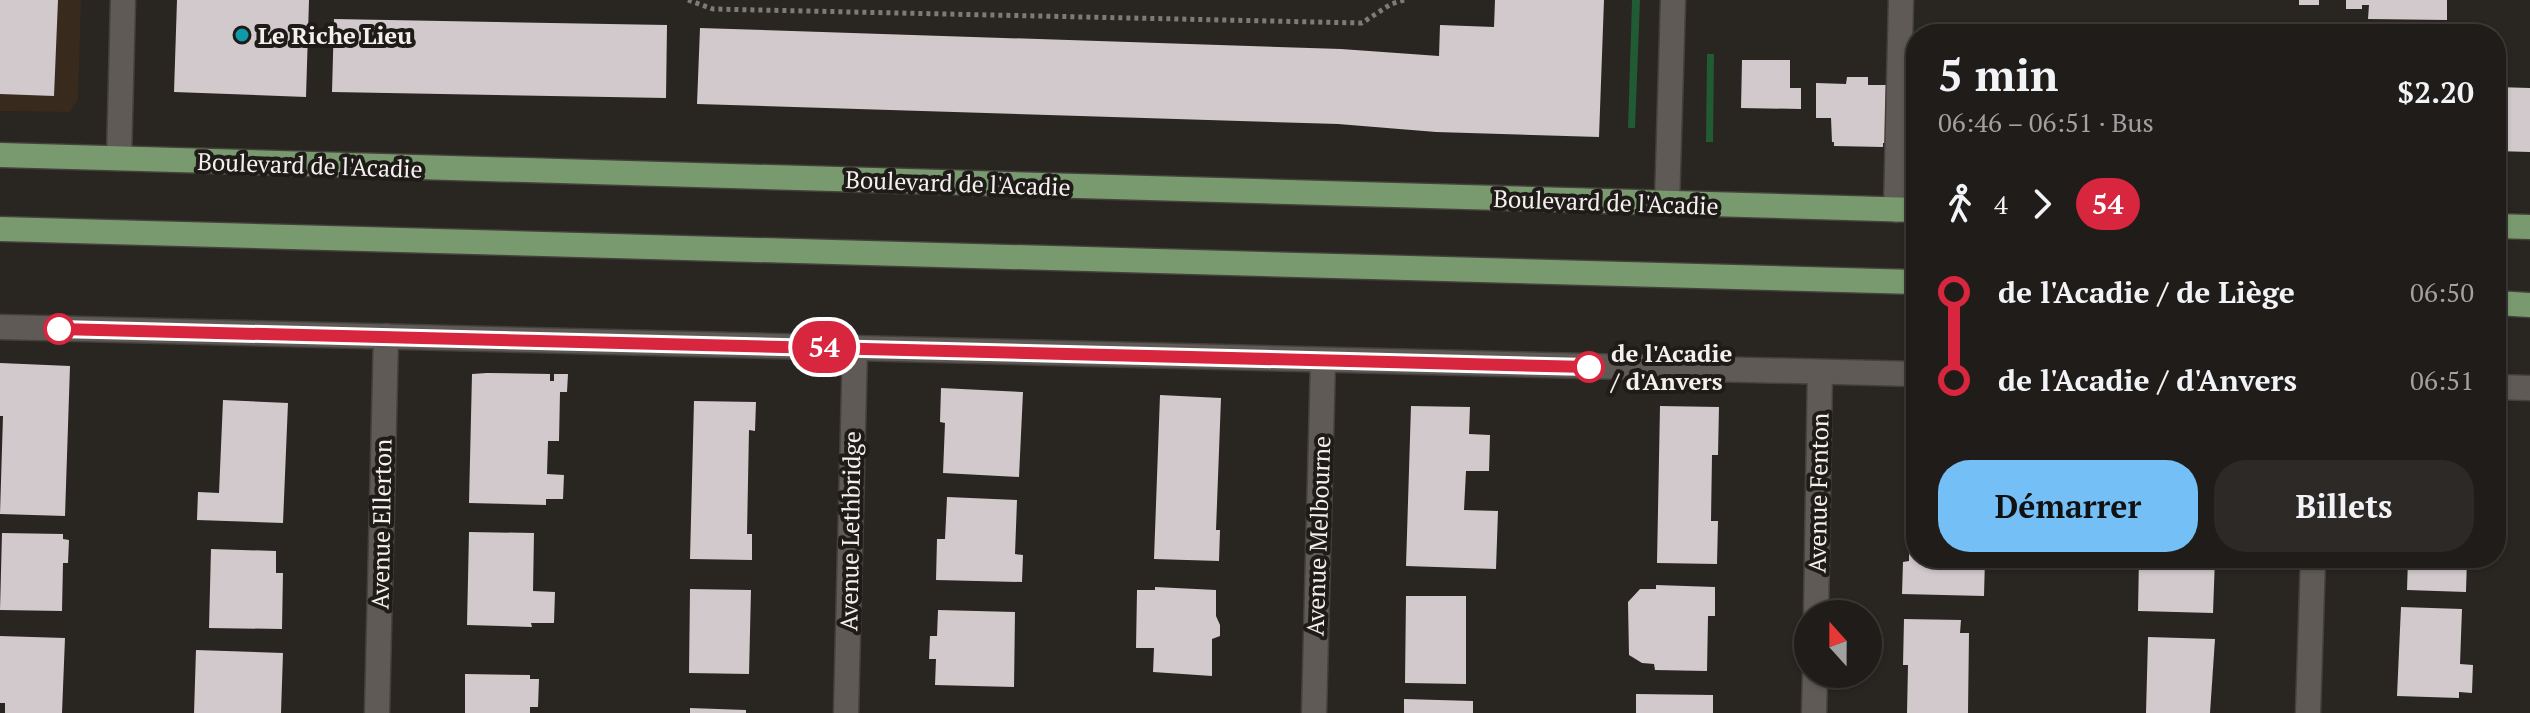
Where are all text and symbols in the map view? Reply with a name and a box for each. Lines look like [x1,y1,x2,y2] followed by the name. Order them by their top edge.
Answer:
[258,19,412,51] place label: Le Riche Lieu
[233,26,251,44] marker: Le Riche Lieu
[1938,45,2058,104] text: 5 min
[2397,72,2474,112] text: $2.20
[1938,105,2154,139] text: 06:46 – 06:51 · Bus
[197,145,423,185] street label: Boulevard de l'Acadie
[845,163,1071,203] street label: Boulevard de l'Acadie
[1493,182,1719,222] street label: Boulevard de l'Acadie
[1938,182,1982,226] icon: walk
[2020,182,2064,226] icon: forward
[2092,185,2124,222] text: 54
[1994,187,2008,221] text: 4
[1998,272,2295,312] text: de l'Acadie / de Liège
[2410,275,2474,309] text: 06:50
[44,314,74,344] unlabelled marker
[788,321,860,373] line badge: 54
[808,328,840,365] text: 54
[1609,337,1732,397] place label: de l'Acadie / d'Anvers
[1574,352,1604,382] marker: de l'Acadie / d'Anvers
[1998,360,2297,400] text: de l'Acadie / d'Anvers
[2410,363,2474,397] text: 06:51
[1801,413,1835,573] street label: Avenue Fenton
[832,431,868,631] street label: Avenue Lethbridge
[1299,435,1337,637] street label: Avenue Melbourne
[364,438,398,610] street label: Avenue Ellerton
[1938,460,2198,552] button: Démarrer
[2214,460,2474,552] button: Billets
[1794,600,1882,688] north arrow
[1794,600,1882,688] map controls

